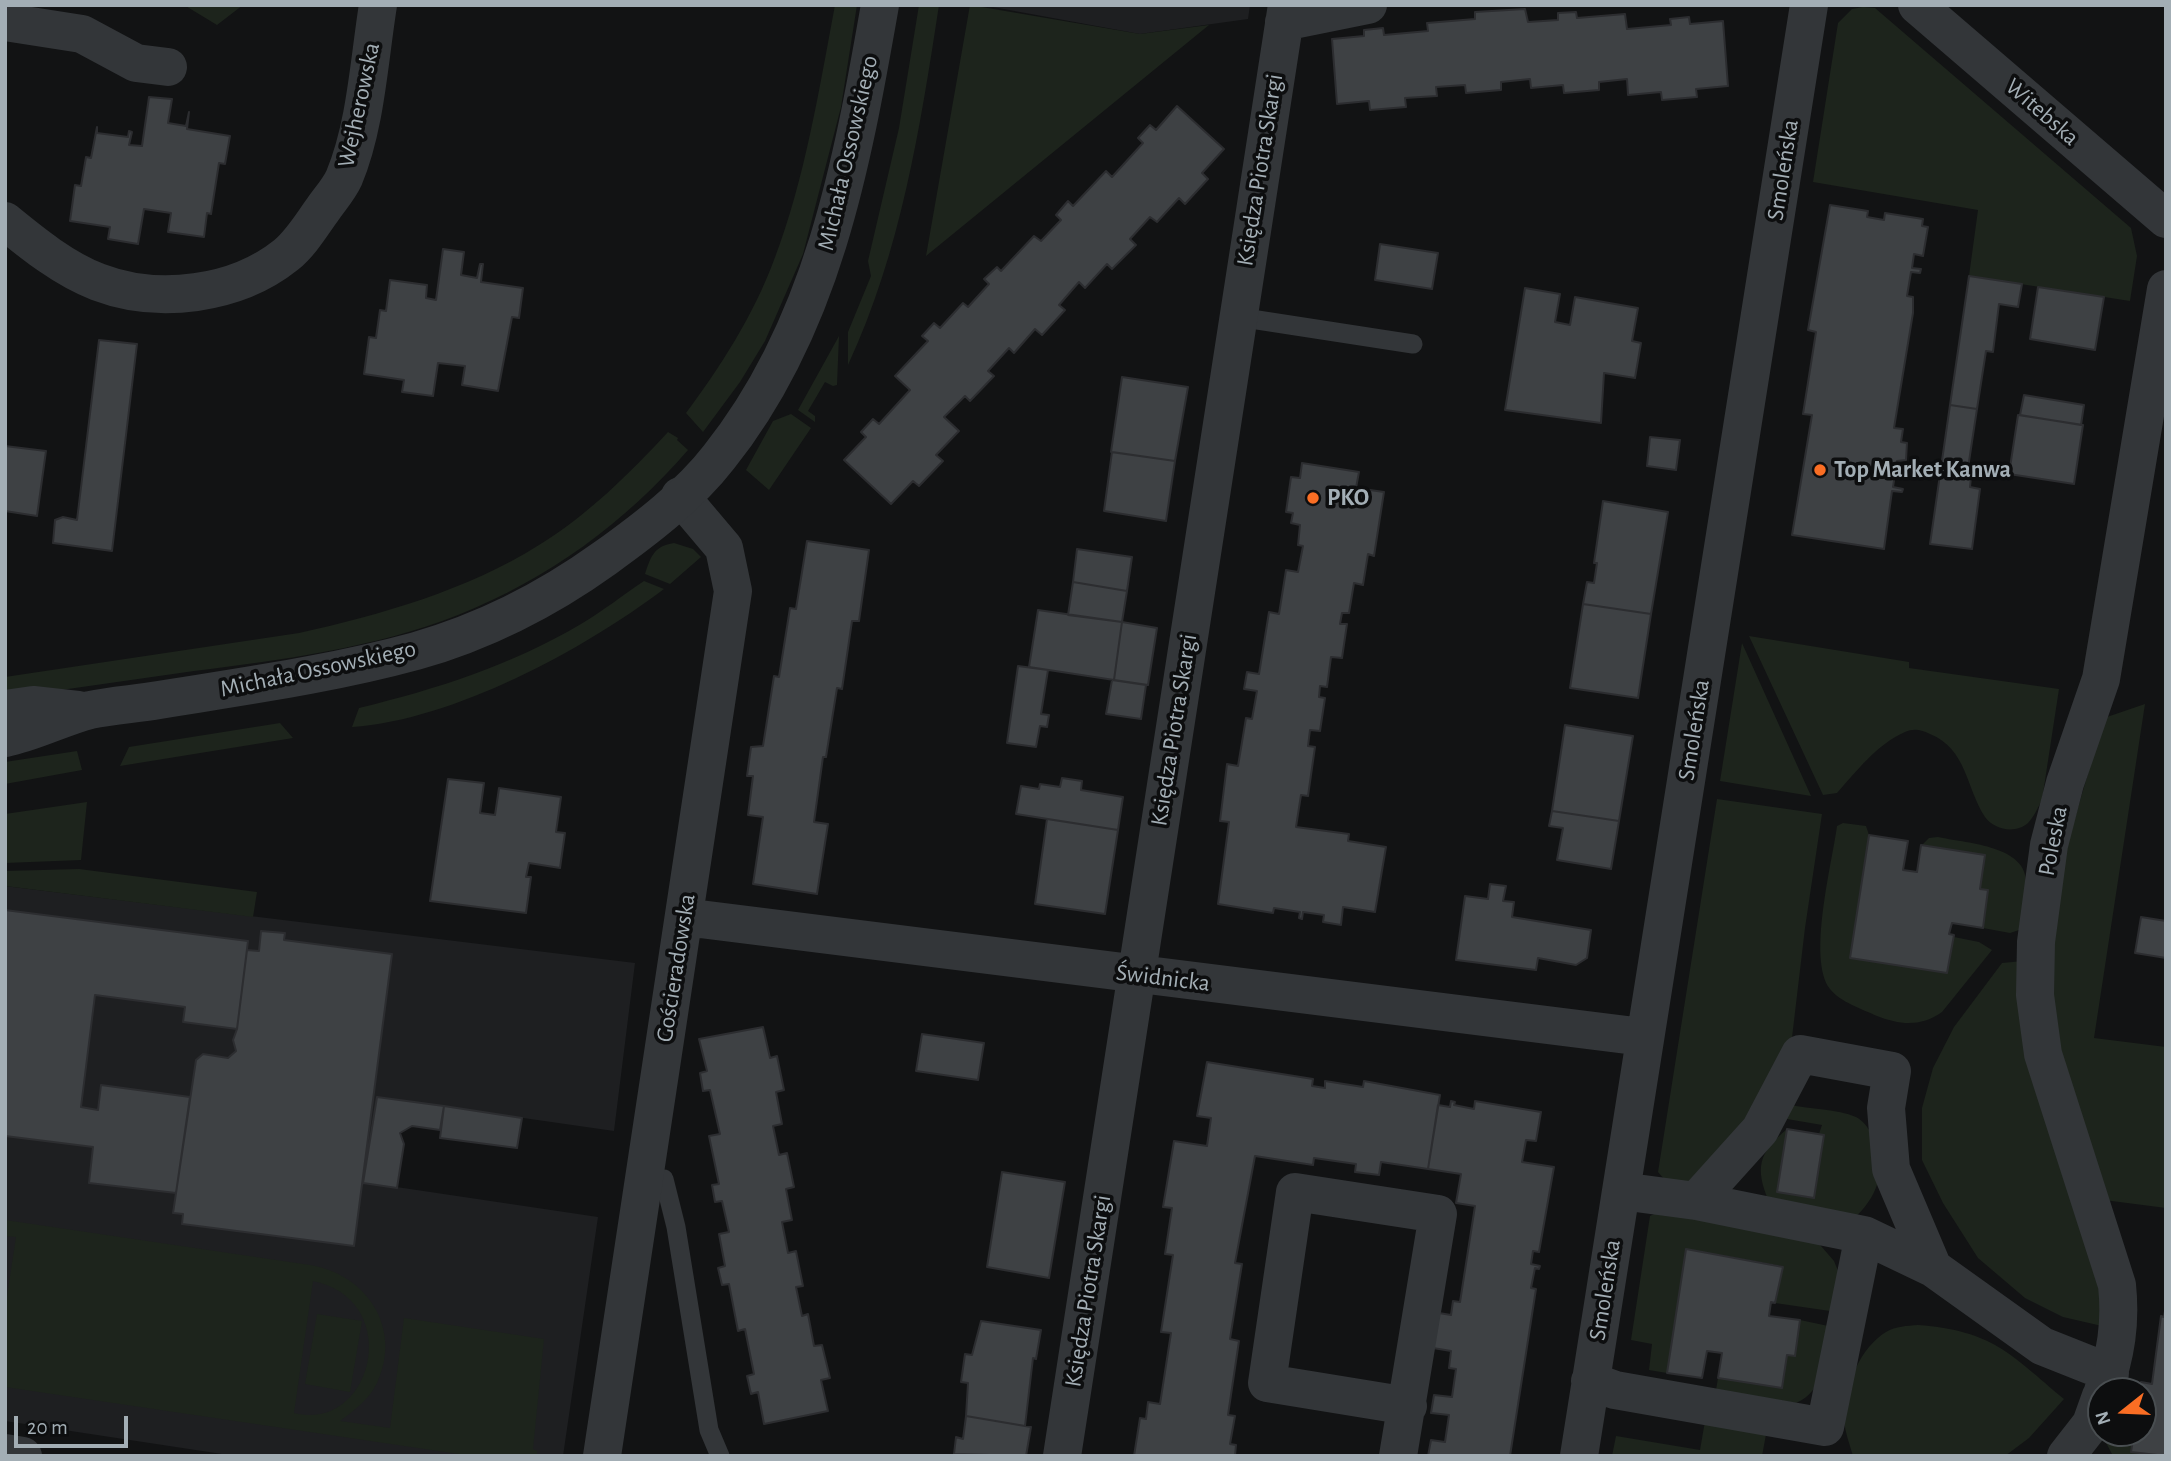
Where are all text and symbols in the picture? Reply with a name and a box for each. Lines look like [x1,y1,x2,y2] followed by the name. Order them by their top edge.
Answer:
[332,40,386,170] street label: Wejherowska
[812,53,884,253] street label: Michała Ossowskiego
[1231,72,1289,268] street label: Księdza Piotra Skargi
[1999,72,2085,152] street label: Witebska
[1761,117,1805,223] street label: Smoleńska
[1834,456,2011,484] place label: Top Market Kanwa
[1812,462,1828,478] marker: Top Market Kanwa
[1327,484,1369,512] place label: PKO
[1305,490,1321,506] marker: PKO
[1145,632,1203,828] street label: Księdza Piotra Skargi
[217,634,419,704] street label: Michała Ossowskiego
[1672,677,1716,783] street label: Smoleńska
[2032,804,2074,878] street label: Poleska
[650,892,702,1044] street label: Gościeradowska
[1114,958,1212,998] street label: Świdnicka
[1059,1193,1117,1389] street label: Księdza Piotra Skargi
[1583,1237,1627,1343] street label: Smoleńska
[2087,1377,2157,1447] north arrow
[18,1402,131,1446] scale bar
[2092,1409,2115,1427] text: N
[27,1417,68,1438] text: 20 m

